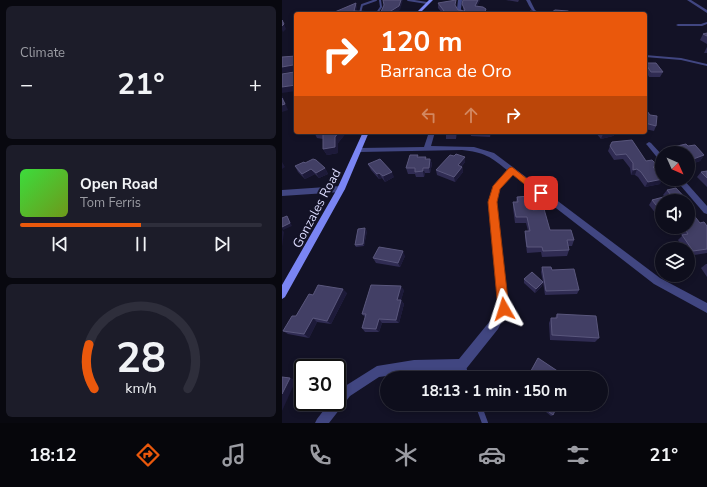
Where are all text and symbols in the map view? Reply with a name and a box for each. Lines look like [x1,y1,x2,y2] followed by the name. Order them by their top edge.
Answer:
[380,23,463,61] text: 120 m
[314,28,366,80] icon: right
[20,44,65,62] text: Climate
[380,59,512,83] text: Barranca de Oro
[117,64,165,105] text: 21°
[20,70,33,100] text: −
[249,70,262,100] text: +
[418,104,440,126] icon: left
[460,104,482,126] icon: ahead
[502,104,524,126] icon: right
[655,146,695,186] north arrow
[655,146,695,282] map controls
[288,166,345,251] street label: Gonzales Road
[80,174,158,194] text: Open Road
[524,176,558,210] pin
[530,182,552,204] icon: arrive
[80,194,141,212] text: Tom Ferris
[655,194,695,234] button: sound
[49,233,71,255] icon: previous
[130,233,152,255] icon: pause
[211,233,233,255] icon: next
[655,242,695,282] button: layers
[483,288,525,330] position arrow
[116,329,166,386] text: 28
[294,359,346,411] speed limit sign: 30
[125,378,157,397] text: km/h
[421,381,567,401] text: 18:13 · 1 min · 150 m
[134,441,162,469] icon: directions
[220,441,248,469] icon: music
[306,441,334,469] icon: phone
[392,441,420,469] icon: climate
[478,441,506,469] icon: car
[564,441,592,469] icon: filters
[29,443,77,467] text: 18:12
[650,443,678,467] text: 21°

